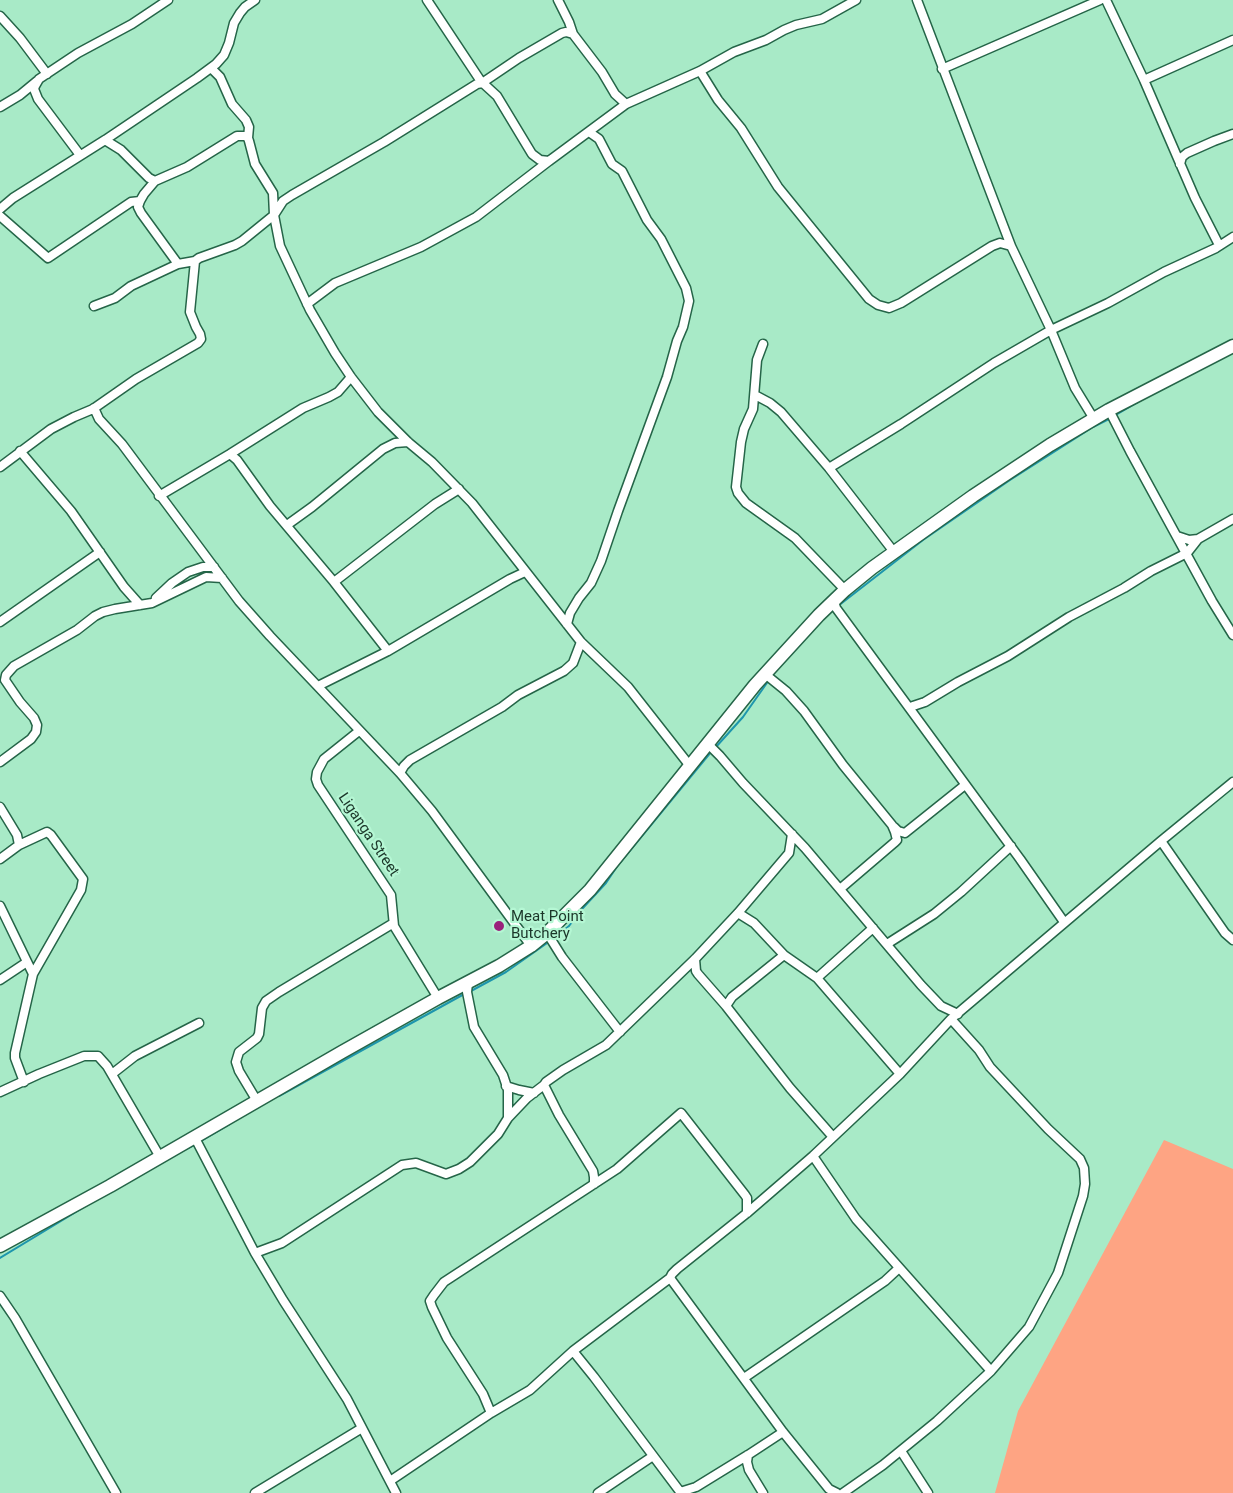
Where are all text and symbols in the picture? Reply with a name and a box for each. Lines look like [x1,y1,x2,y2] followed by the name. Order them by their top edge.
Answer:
[334,790,402,880] street label: Liganga Street
[511,908,584,943] place label: Meat Point Butchery
[492,919,506,933] marker: Meat Point Butchery

